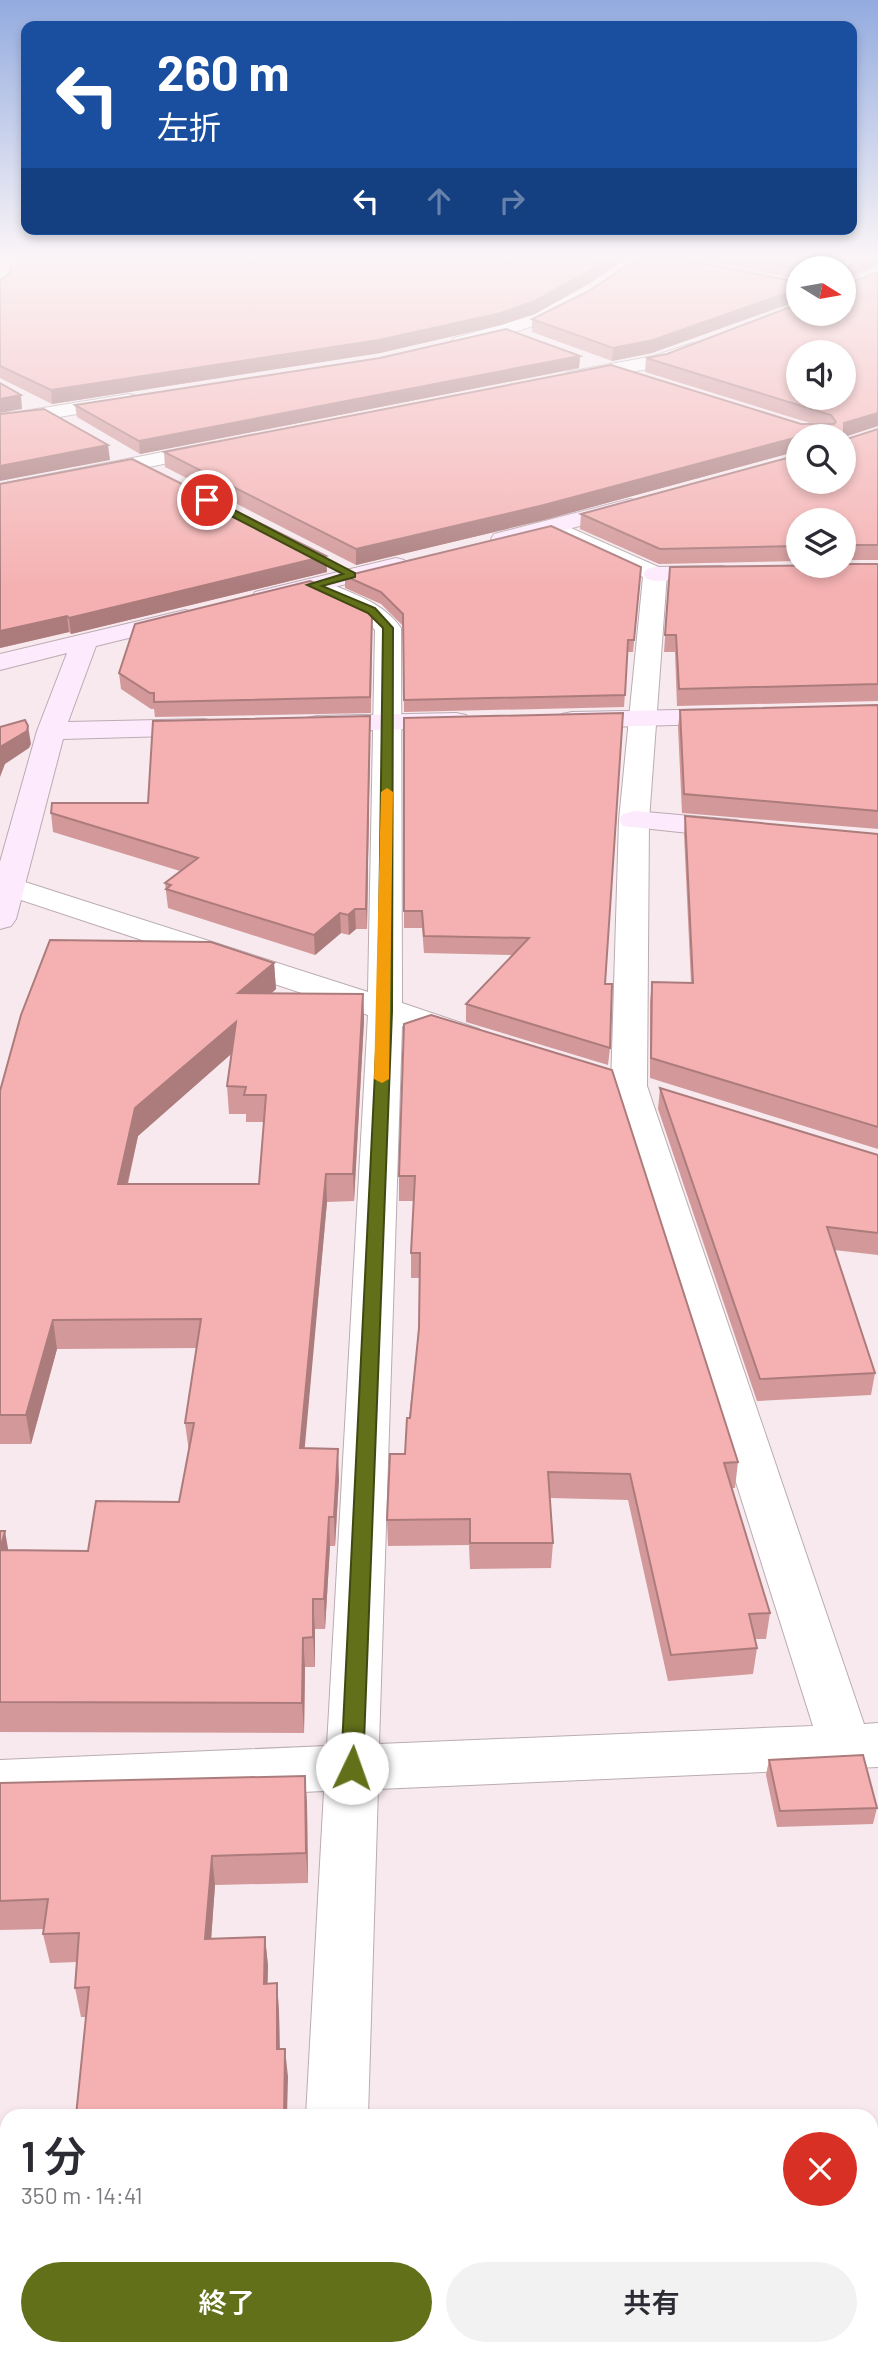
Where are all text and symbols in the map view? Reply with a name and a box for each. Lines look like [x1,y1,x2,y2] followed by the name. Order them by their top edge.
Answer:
[157,42,289,101] text: 260 m
[42,49,133,140] icon: left
[157,107,221,145] text: 左折
[347,182,385,220] icon: left
[420,182,458,220] icon: ahead
[493,182,531,220] icon: right
[786,256,856,326] north arrow
[786,256,856,578] map controls
[786,340,856,410] button: sound
[786,424,856,494] button: search
[177,470,237,530] pin
[188,481,226,519] icon: arrive
[786,508,856,578] button: layers
[315,1731,389,1805] position arrow
[21,2130,86,2180] text: 1 分
[783,2132,857,2206] button: close
[21,2181,142,2209] text: 350 m · 14:41
[21,2262,432,2342] button: 終了
[446,2262,857,2342] button: 共有

